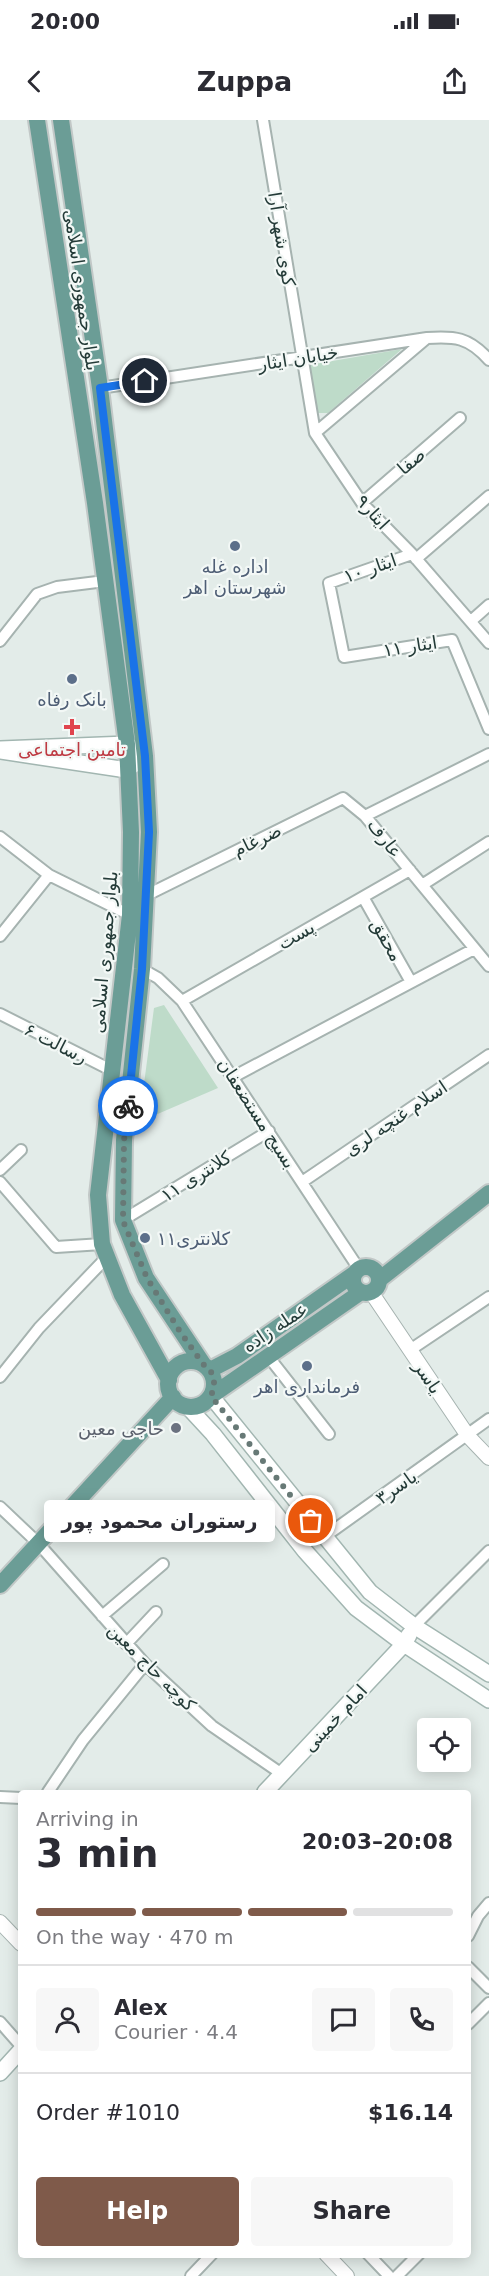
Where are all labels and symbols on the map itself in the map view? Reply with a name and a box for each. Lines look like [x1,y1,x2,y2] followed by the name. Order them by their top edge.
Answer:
[263,190,301,288] street label: کوی شهر آرا
[59,208,104,372] street label: بلوار جمهوری اسلامی
[255,341,340,375] street label: خیابان ایثار
[119,355,170,406] pin
[393,443,429,479] street label: صفا
[352,490,394,534] street label: ایثار۹
[228,539,242,553] marker: اداره غله شهرستان اهر
[341,549,399,587] street label: ایثار ۱۰
[183,556,286,599] place label: اداره غله شهرستان اهر
[381,631,439,661] street label: ایثار ۱۱
[65,672,79,686] marker: بانک رفاه
[37,689,107,710] place label: بانک رفاه
[63,718,81,736] marker: تامین اجتماعی
[18,739,126,761] place label: تامین اجتماعی
[364,814,406,862] street label: عارف
[229,819,285,862] street label: ضرغام
[86,870,123,1034] street label: بلوار جمهوری اسلامی
[366,915,407,965] street label: محقق
[274,916,319,955] street label: پست
[21,1018,91,1068] street label: رسالت ۶
[213,1054,300,1173] street label: بسیج مستضعفان
[98,1076,158,1136] courier
[341,1076,452,1161] street label: اسلام غنچه لری
[157,1146,236,1207] street label: کلانتری ۱۱
[157,1228,231,1250] place label: کلانتری۱۱
[138,1231,152,1245] marker: کلانتری۱۱
[239,1298,311,1356] street label: عمله زاده
[408,1356,447,1398] street label: یاسر
[300,1359,314,1373] marker: فرمانداری اهر
[253,1376,360,1398] place label: فرمانداری اهر
[78,1418,164,1440] place label: حاجی معین
[169,1421,183,1435] marker: حاجی معین
[371,1465,421,1509] street label: یاسر۳
[285,1495,336,1546] pin
[44,1500,275,1542] callout: رستوران محمود پور
[103,1619,201,1716] street label: کوچه حاج معین
[299,1680,371,1756] street label: امام خمینی

